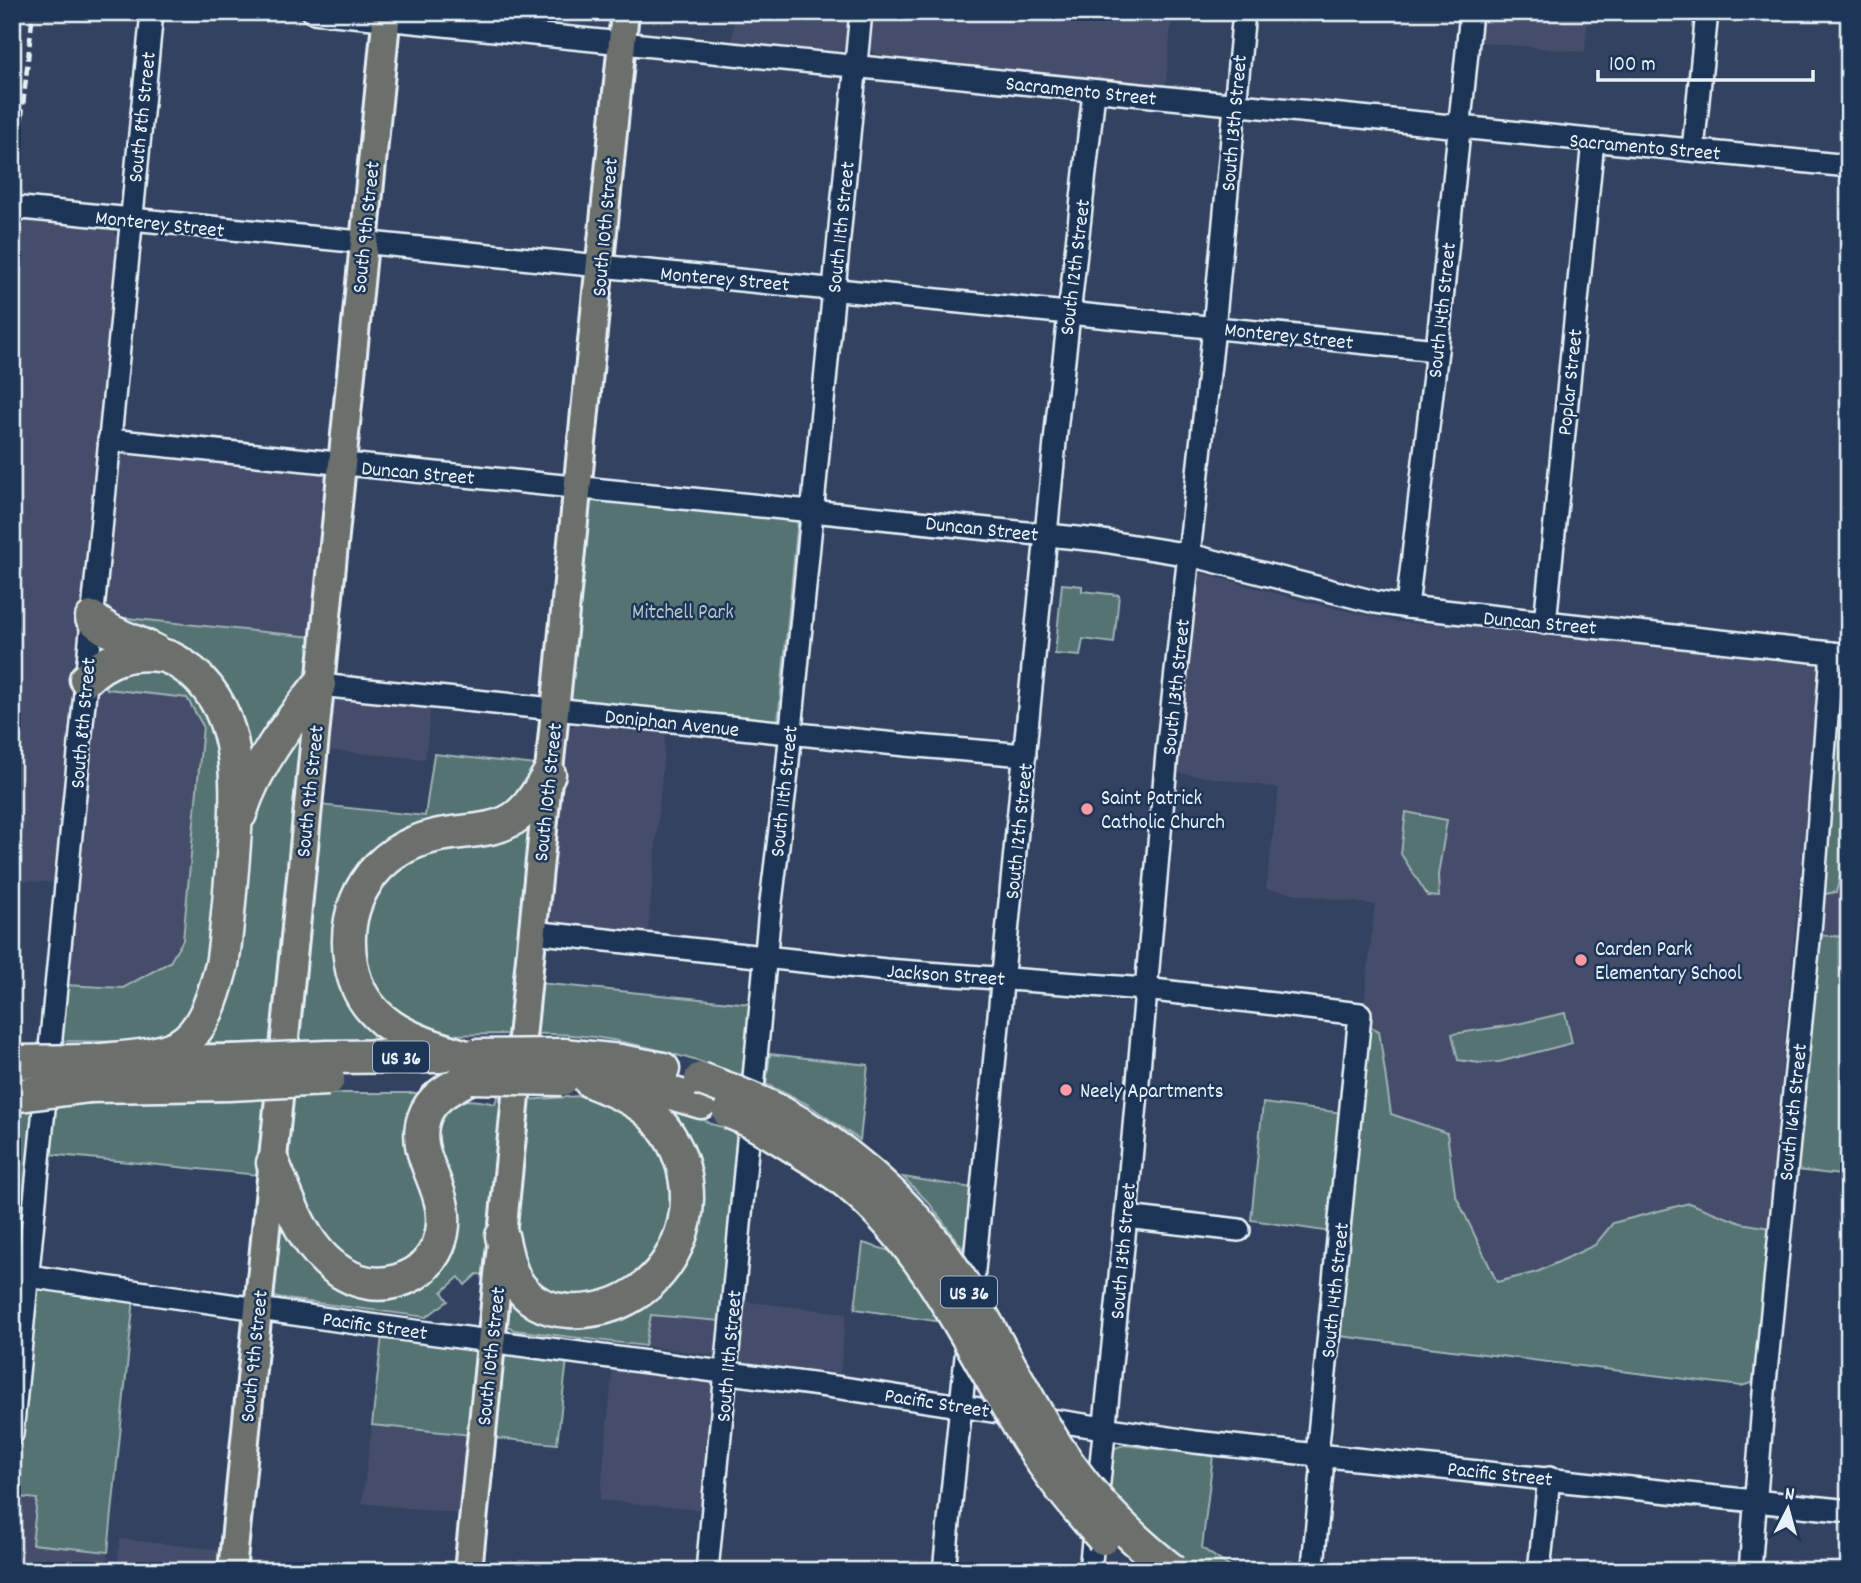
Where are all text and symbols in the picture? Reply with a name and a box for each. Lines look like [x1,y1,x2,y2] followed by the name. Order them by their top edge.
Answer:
[1598,38,1814,82] scale bar
[122,50,166,184] street label: South 8th Street
[1609,51,1656,81] text: 100 m
[1215,53,1257,193] street label: South 13th Street
[1004,70,1158,116] street label: Sacramento Street
[1568,127,1722,171] street label: Sacramento Street
[586,156,628,298] street label: South 10th Street
[346,160,390,295] street label: South 9th Street
[821,160,865,295] street label: South 11th Street
[1054,197,1100,337] street label: South 12th Street
[94,204,226,248] street label: Monterey Street
[1422,241,1466,380] street label: South 14th Street
[659,260,791,302] street label: Monterey Street
[1223,316,1355,360] street label: Monterey Street
[1551,327,1593,437] street label: Poplar Street
[360,455,476,495] street label: Duncan Street
[924,510,1040,552] street label: Duncan Street
[632,599,734,629] park label: Mitchell Park
[1482,605,1598,645] street label: Duncan Street
[1156,617,1200,757] street label: South 13th Street
[64,656,106,790] street label: South 8th Street
[603,703,740,747] street label: Doniphan Avenue
[528,721,572,863] street label: South 10th Street
[290,724,334,859] street label: South 9th Street
[764,724,808,859] street label: South 11th Street
[999,761,1043,901] street label: South 12th Street
[1101,785,1225,839] place label: Saint Patrick Catholic Church
[1079,801,1095,817] marker: Saint Patrick Catholic Church
[1595,936,1742,990] place label: Carden Park Elementary School
[1573,952,1589,968] marker: Carden Park Elementary School
[886,958,1006,996] street label: Jackson Street
[373,1042,429,1072] road number: US 36
[1773,1042,1817,1182] street label: South 16th Street
[1080,1078,1224,1108] place label: Neely Apartments
[1058,1082,1074,1098] marker: Neely Apartments
[1104,1181,1146,1321] street label: South 13th Street
[1315,1221,1359,1360] street label: South 14th Street
[941,1276,997,1308] road number: US 36
[471,1285,515,1427] street label: South 10th Street
[234,1289,278,1424] street label: South 9th Street
[710,1289,752,1423] street label: South 11th Street
[320,1306,429,1350] street label: Pacific Street
[882,1382,991,1428] street label: Pacific Street
[1446,1456,1554,1496] street label: Pacific Street
[1752,1474,1822,1544] north arrow
[1783,1482,1795,1509] text: N

